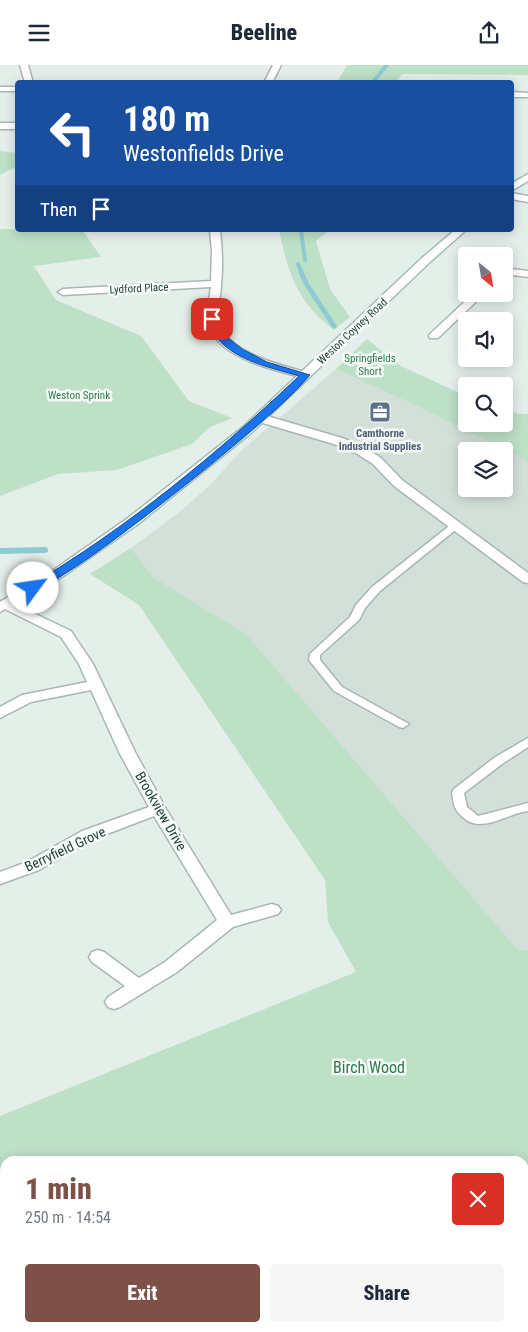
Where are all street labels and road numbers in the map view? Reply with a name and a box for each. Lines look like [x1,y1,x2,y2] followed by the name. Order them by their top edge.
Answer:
[109,280,169,297] street label: Lydford Place
[315,296,390,367] street label: Weston Coyney Road
[132,769,190,854] street label: Brookview Drive
[22,823,108,875] street label: Berryfield Grove

